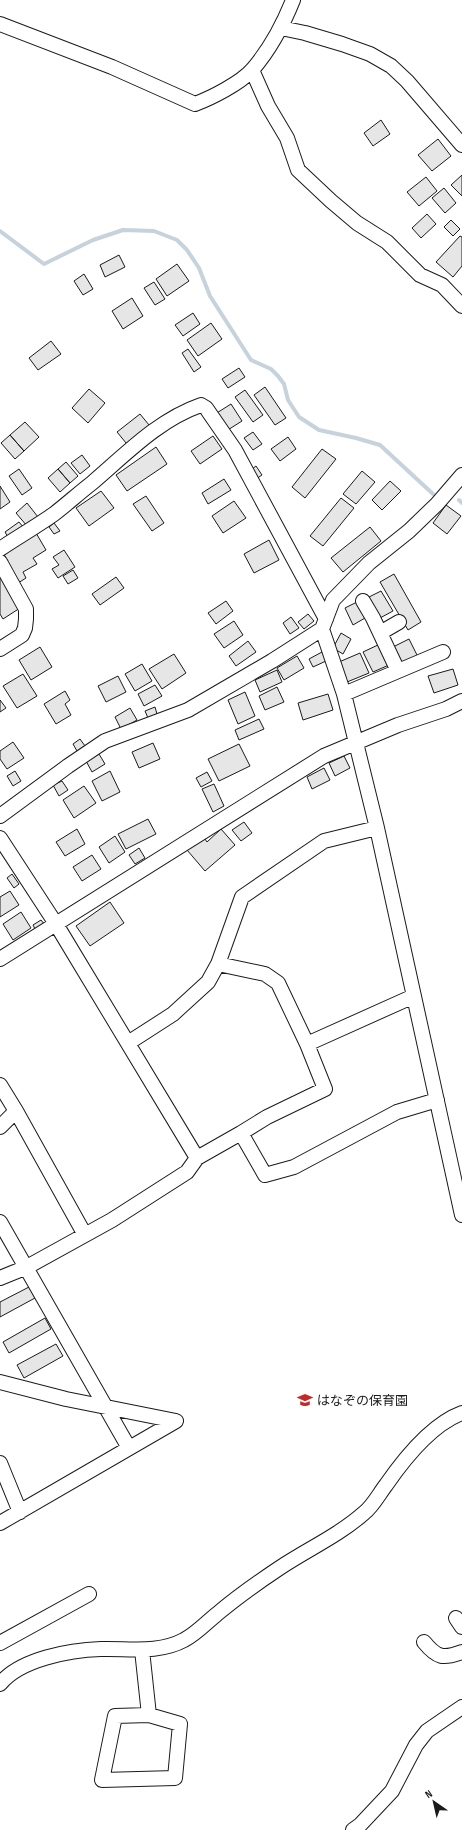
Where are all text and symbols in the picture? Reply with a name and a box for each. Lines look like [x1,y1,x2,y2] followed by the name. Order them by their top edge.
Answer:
[296,1391,314,1409] school or university icon: はなぞの保育園
[317,1393,408,1409] place label: はなぞの保育園
[414,1782,454,1822] north arrow
[423,1787,435,1801] text: N

